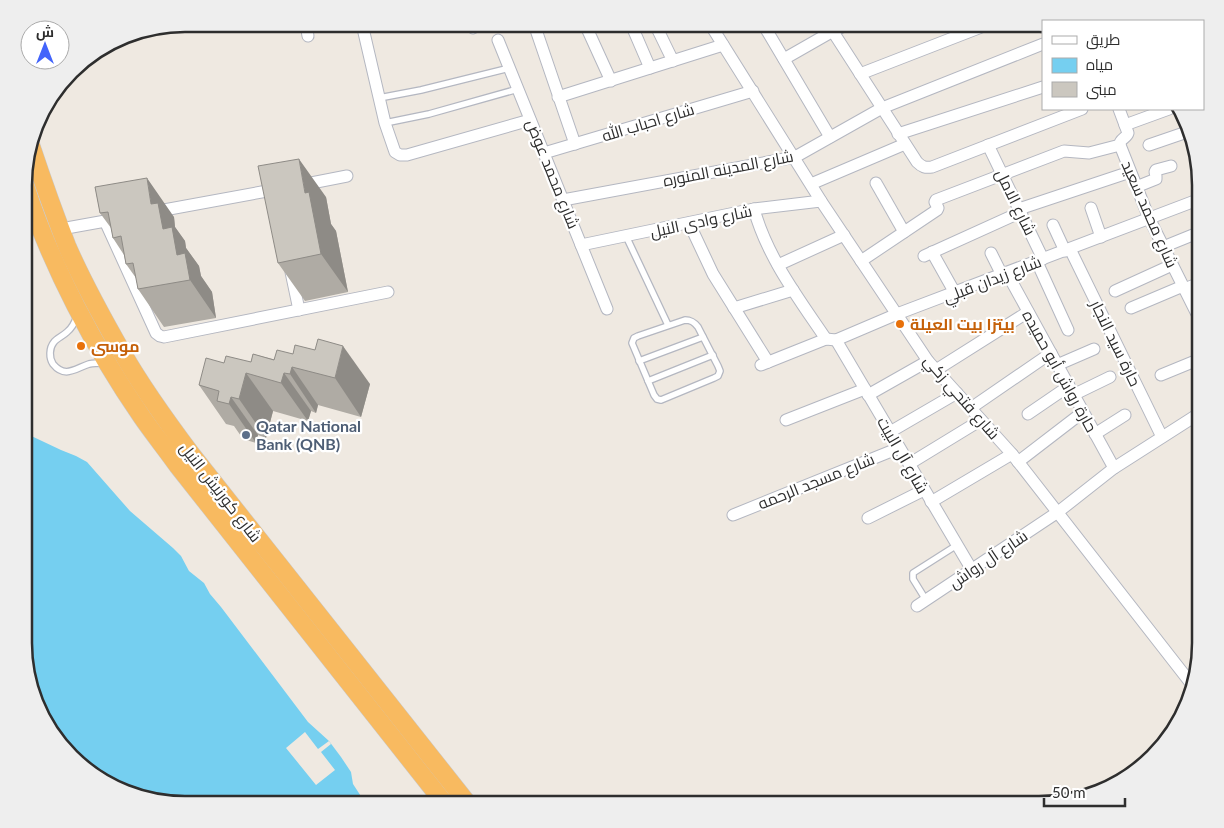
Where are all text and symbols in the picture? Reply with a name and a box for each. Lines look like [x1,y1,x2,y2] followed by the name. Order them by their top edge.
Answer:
[20,20,70,70] north arrow
[1042,20,1204,110] legend
[36,23,54,41] text: ش
[1086,30,1120,50] text: طريق
[1086,55,1113,73] text: مياه
[1086,80,1117,100] text: مبنى
[599,98,697,147] street label: شارع احباب الله
[520,116,584,232] street label: شارع محمد عوض
[661,146,795,192] street label: شارع المدينه المنوره
[1116,157,1183,271] street label: شارع محمد سعيد
[990,166,1041,239] street label: شارع الامل
[648,200,754,244] street label: شارع وادى النيل
[940,251,1045,311] street label: شارع زيدان قبلي
[1086,296,1146,390] street label: حارة سيد النجار
[1017,307,1102,436] street label: حارة رواش أبو حميده
[910,314,1015,334] place label: بيتزا بيت العيلة
[894,318,906,330] marker: بيتزا بيت العيلة
[91,336,140,356] place label: موسى
[75,340,87,352] marker: موسى
[917,351,1004,446] street label: شارع فتحي زكي
[871,413,933,498] street label: شارع آل البيت
[256,416,361,453] place label: Qatar National Bank (QNB)
[240,429,252,441] marker: Qatar National Bank (QNB)
[174,438,266,547] street label: شارع كورنيش النيل
[755,449,878,515] street label: شارع مسجد الرحمه
[945,525,1032,594] street label: شارع آل رواش
[1044,776,1125,808] scale bar
[1052,783,1086,801] text: 50 m

